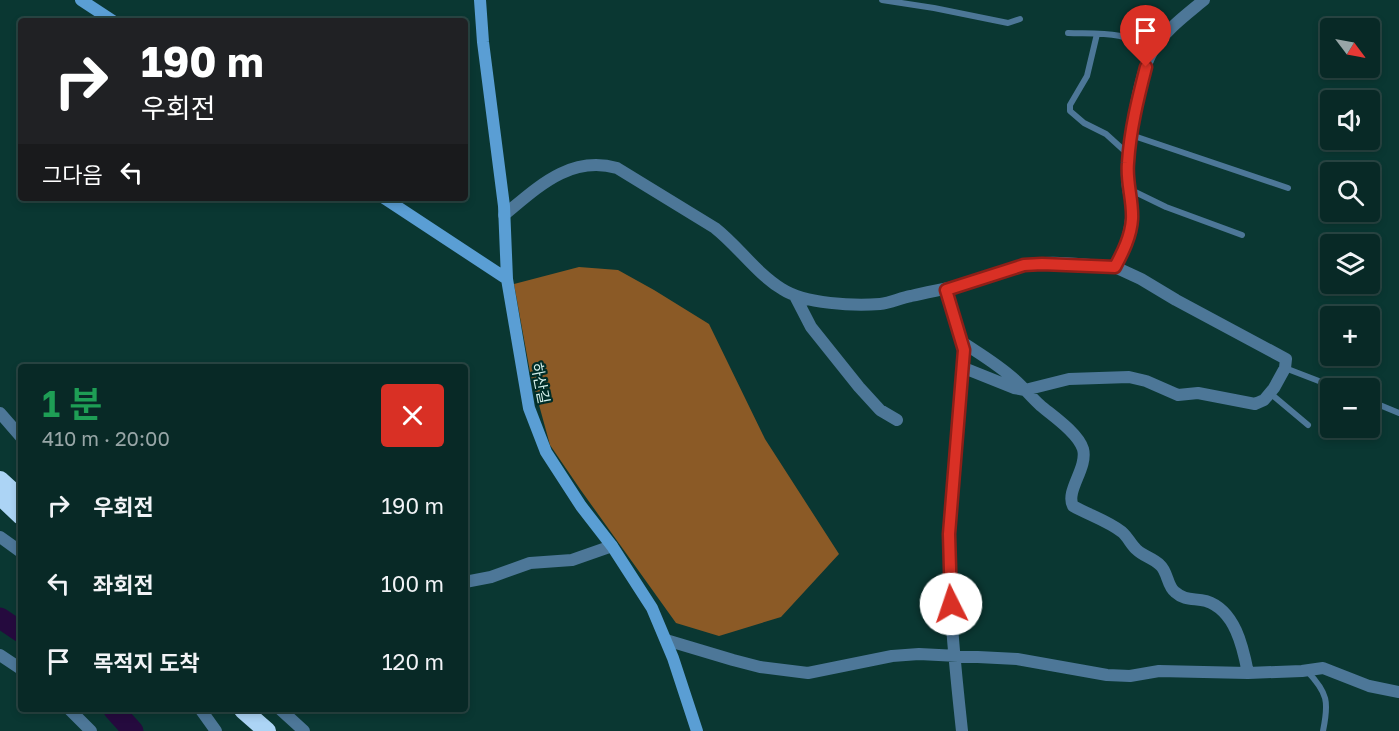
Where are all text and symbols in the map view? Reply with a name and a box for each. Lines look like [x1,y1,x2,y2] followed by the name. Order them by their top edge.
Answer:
[1120,5,1171,67] pin
[1129,14,1162,47] icon: arrive
[1320,18,1380,78] north arrow
[1320,18,1380,438] map controls
[141,36,264,86] text: 190 m
[42,42,120,120] icon: right
[1320,90,1380,150] button: sound
[141,92,216,124] text: 우회전
[115,156,148,189] icon: left
[42,161,103,188] text: 그다음
[1320,162,1380,222] button: search
[1320,234,1380,294] button: layers
[1320,306,1380,366] button: +
[528,361,554,405] street label: 하산길
[1320,378,1380,438] button: −
[42,382,102,425] text: 1 분
[381,384,444,447] button: close
[42,426,170,450] text: 410 m · 20:00
[42,489,75,522] icon: right
[381,492,444,519] text: 190 m
[93,493,154,520] text: 우회전
[42,567,75,600] icon: left
[381,570,444,597] text: 100 m
[93,571,154,598] text: 좌회전
[919,572,983,636] position arrow
[42,645,75,678] icon: arrive
[382,648,444,675] text: 120 m
[93,649,200,676] text: 목적지 도착

